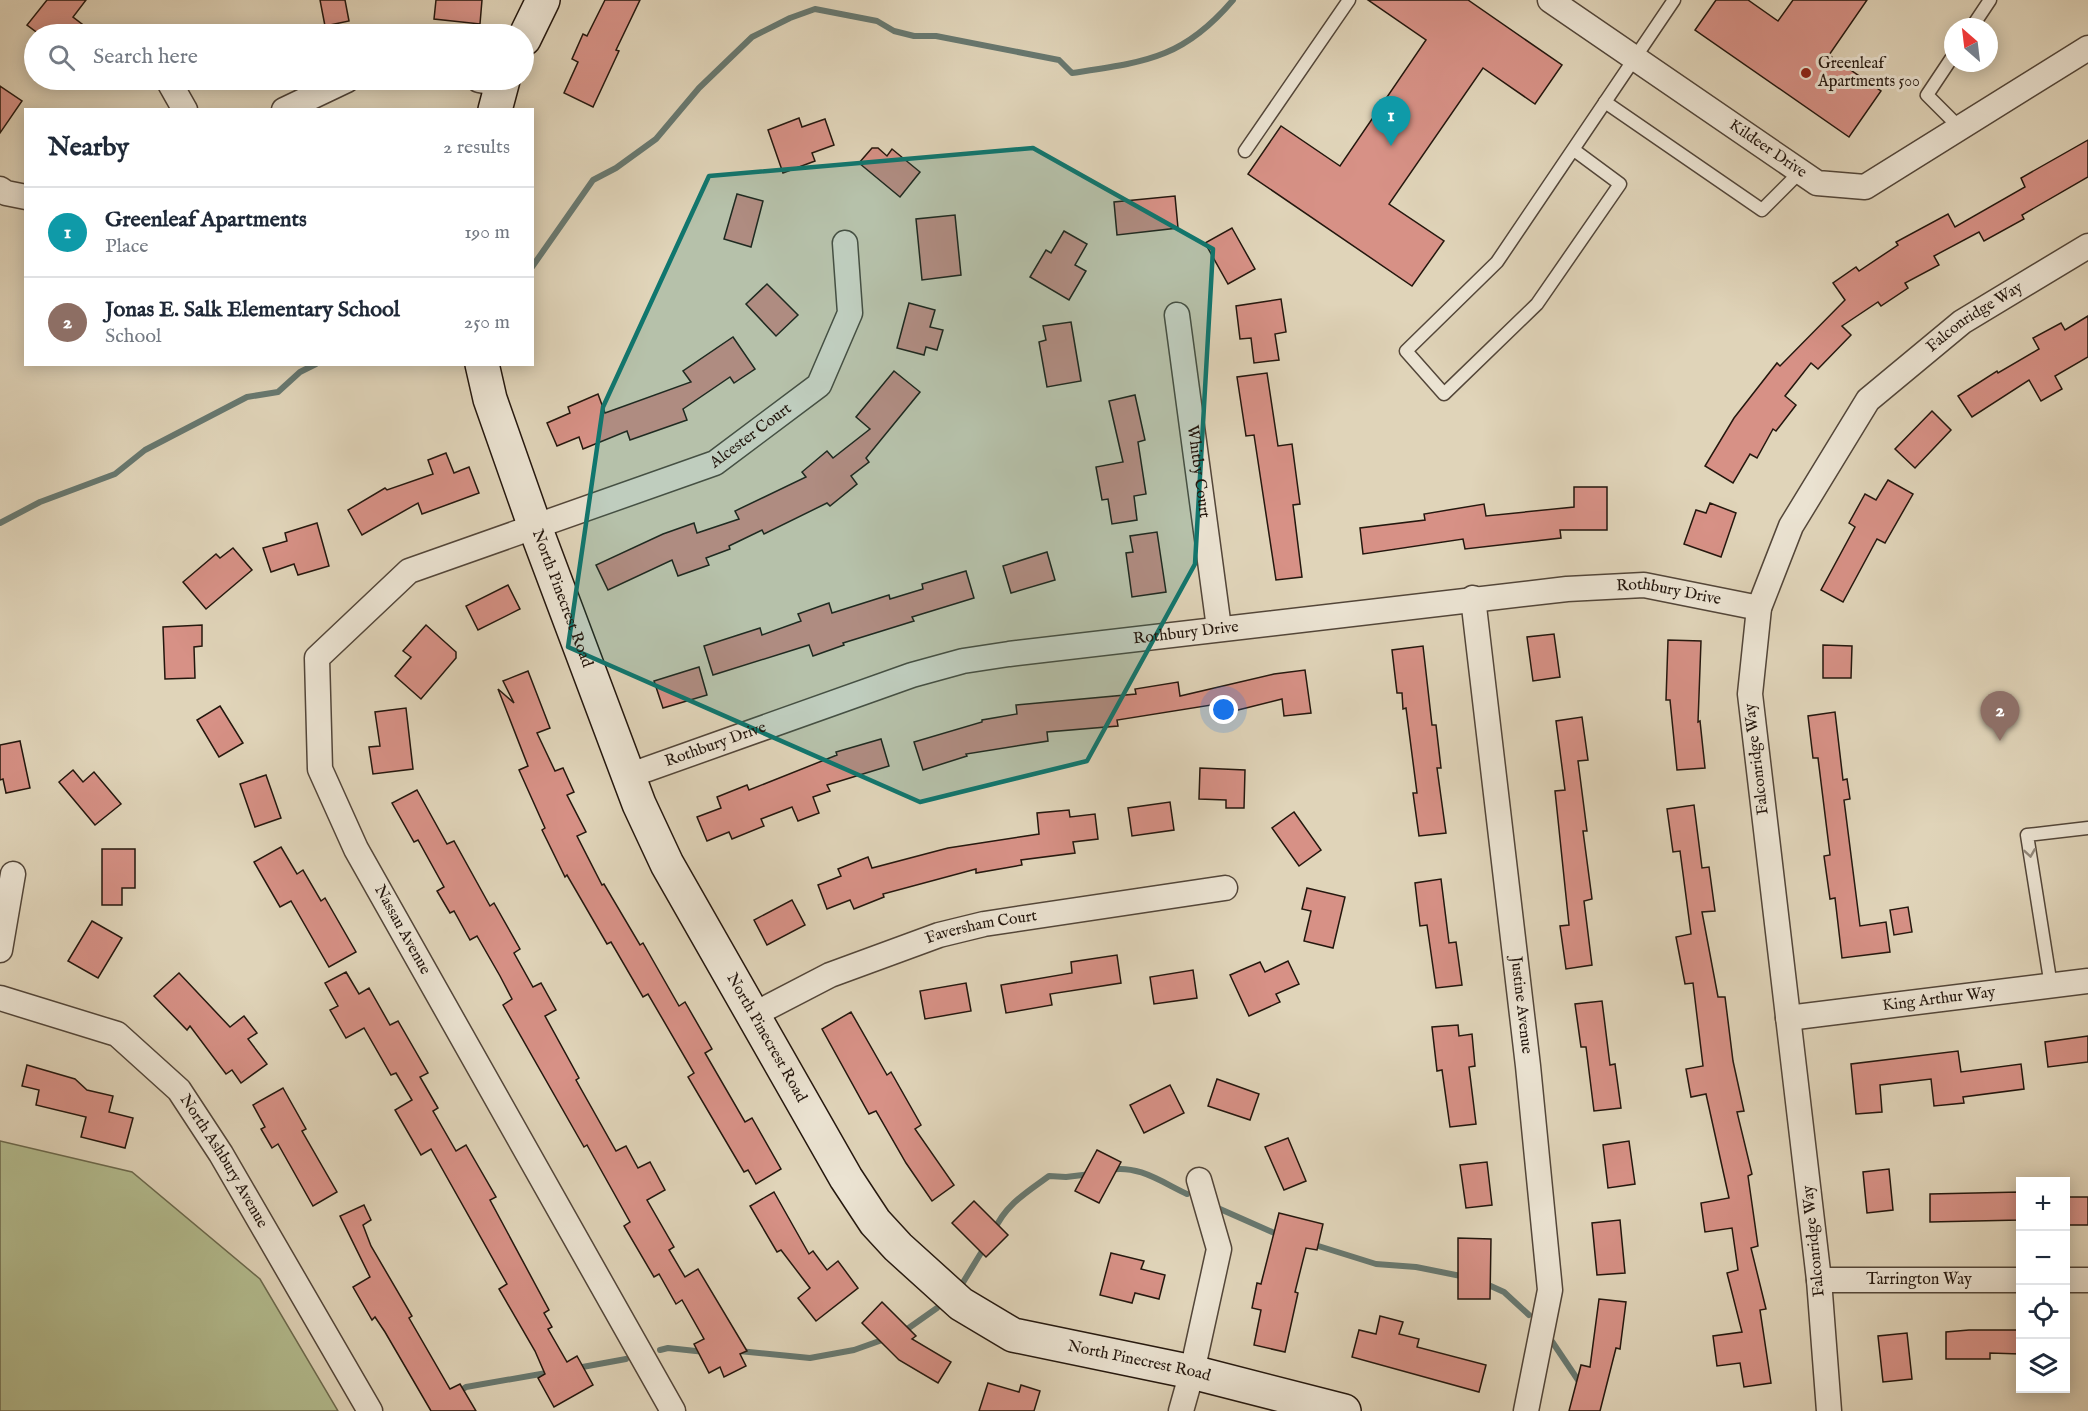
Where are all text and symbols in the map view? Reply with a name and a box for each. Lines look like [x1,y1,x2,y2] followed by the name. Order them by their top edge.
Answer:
[1944,18,1998,72] north arrow
[24,24,534,90] search box
[45,41,78,74] icon: search
[93,43,198,71] text: Search here
[1817,54,1920,92] place label: Greenleaf Apartments 500
[1799,66,1813,80] marker: Greenleaf Apartments 500
[1372,96,1410,146] pin: 1
[1725,116,1811,183] street label: Kildeer Drive
[48,131,129,164] text: Nearby
[443,135,510,160] text: 2 results
[105,206,307,234] text: Greenleaf Apartments
[64,220,71,245] text: 1
[464,220,510,245] text: 190 m
[105,234,148,259] text: Place
[1923,278,2027,357] street label: Falconridge Way
[105,296,400,324] text: Jonas E. Salk Elementary School
[63,310,72,335] text: 2
[464,310,510,335] text: 250 m
[105,324,161,349] text: School
[705,399,796,474] street label: Alcester Court
[1182,424,1214,520] street label: Whitby Court
[527,527,597,671] street label: North Pinecrest Road
[1616,575,1723,610] street label: Rothbury Drive
[1132,617,1240,649] street label: Rothbury Drive
[1980,692,2020,741] pin: 2
[1209,695,1238,724] your location
[1740,702,1774,816] street label: Falconridge Way
[662,718,769,772] street label: Rothbury Drive
[2023,848,2036,858] one-way arrow
[369,882,435,978] street label: Nassau Avenue
[923,906,1039,949] street label: Faversham Court
[1505,953,1537,1055] street label: Justine Avenue
[721,970,811,1107] street label: North Pinecrest Road
[1881,982,1997,1016] street label: King Arthur Way
[175,1091,272,1232] street label: North Ashbury Avenue
[2016,1177,2070,1393] map controls
[2016,1177,2070,1231] button: +
[1798,1184,1830,1298] street label: Falconridge Way
[2016,1231,2070,1285] button: −
[1866,1270,1972,1290] street label: Tarrington Way
[2016,1285,2070,1339] button: locate
[1066,1337,1213,1386] street label: North Pinecrest Road
[2016,1339,2070,1393] button: layers

